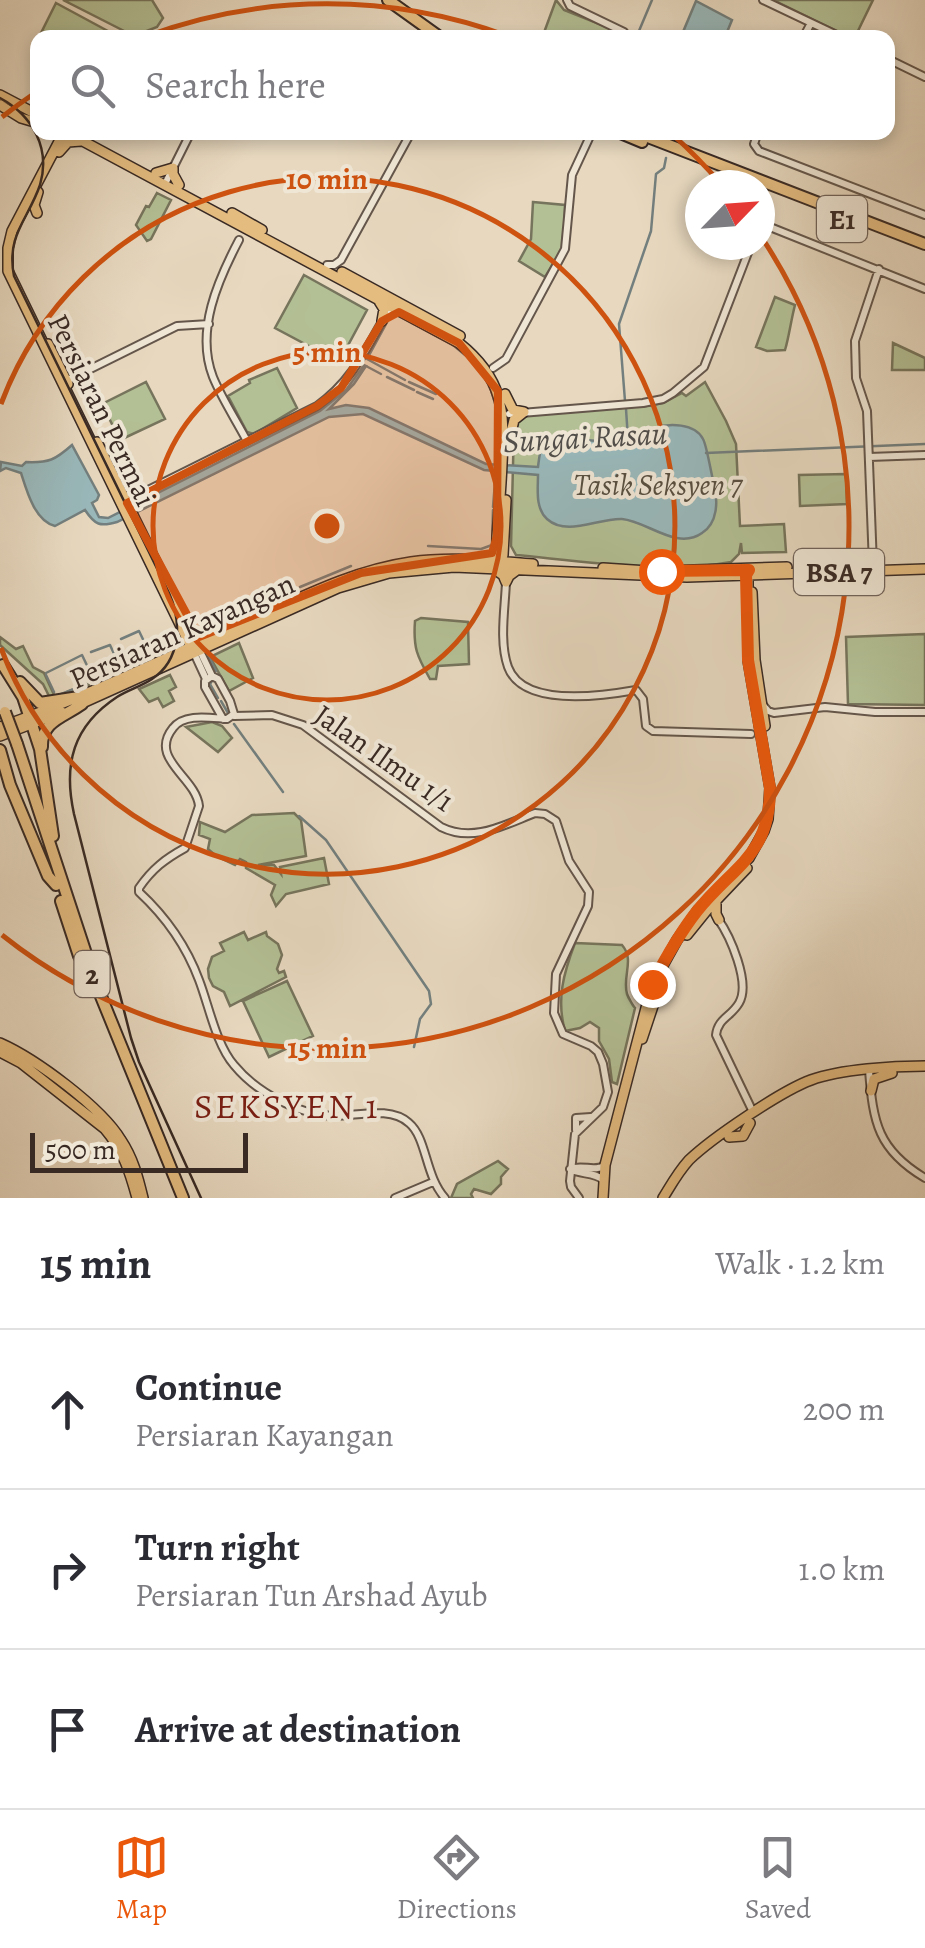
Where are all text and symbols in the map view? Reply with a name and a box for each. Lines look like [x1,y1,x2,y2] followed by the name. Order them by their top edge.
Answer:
[30,30,895,140] search box
[65,58,120,113] icon: search
[145,59,326,111] text: Search here
[286,159,368,199] text: 10 min
[685,170,775,260] north arrow
[817,196,867,242] road number: E1
[38,307,166,513] street label: Persiaran Permai
[293,332,362,372] text: 5 min
[502,411,668,463] water label: Sungai Rasau
[574,465,743,505] park label: Tasik Seksyen 7
[309,508,345,544] centre of rings
[639,549,685,595] route start
[794,549,884,595] road number: BSA 7
[63,563,301,699] street label: Persiaran Kayangan
[306,695,462,821] street label: Jalan Ilmu 1/1
[74,951,110,997] road number: 2
[630,962,676,1008] route end
[287,1028,367,1068] text: 15 min
[194,1082,380,1130] district label: SEKSYEN 1
[30,1128,248,1172] scale bar
[45,1131,116,1169] text: 500 m
[40,1235,151,1292] text: 15 min
[715,1241,885,1285] text: Walk · 1.2 km
[135,1361,282,1413] text: Continue
[40,1382,95,1437] icon: ahead
[803,1387,885,1431] text: 200 m
[135,1413,394,1457] text: Persiaran Kayangan
[135,1521,300,1573] text: Turn right
[40,1542,95,1597] icon: right
[798,1547,885,1591] text: 1.0 km
[135,1573,488,1617] text: Persiaran Tun Arshad Ayub
[40,1702,95,1757] icon: arrive
[135,1703,461,1755] text: Arrive at destination
[114,1830,169,1928] tab: Map
[397,1830,517,1928] tab: Directions
[745,1830,811,1928] tab: Saved

